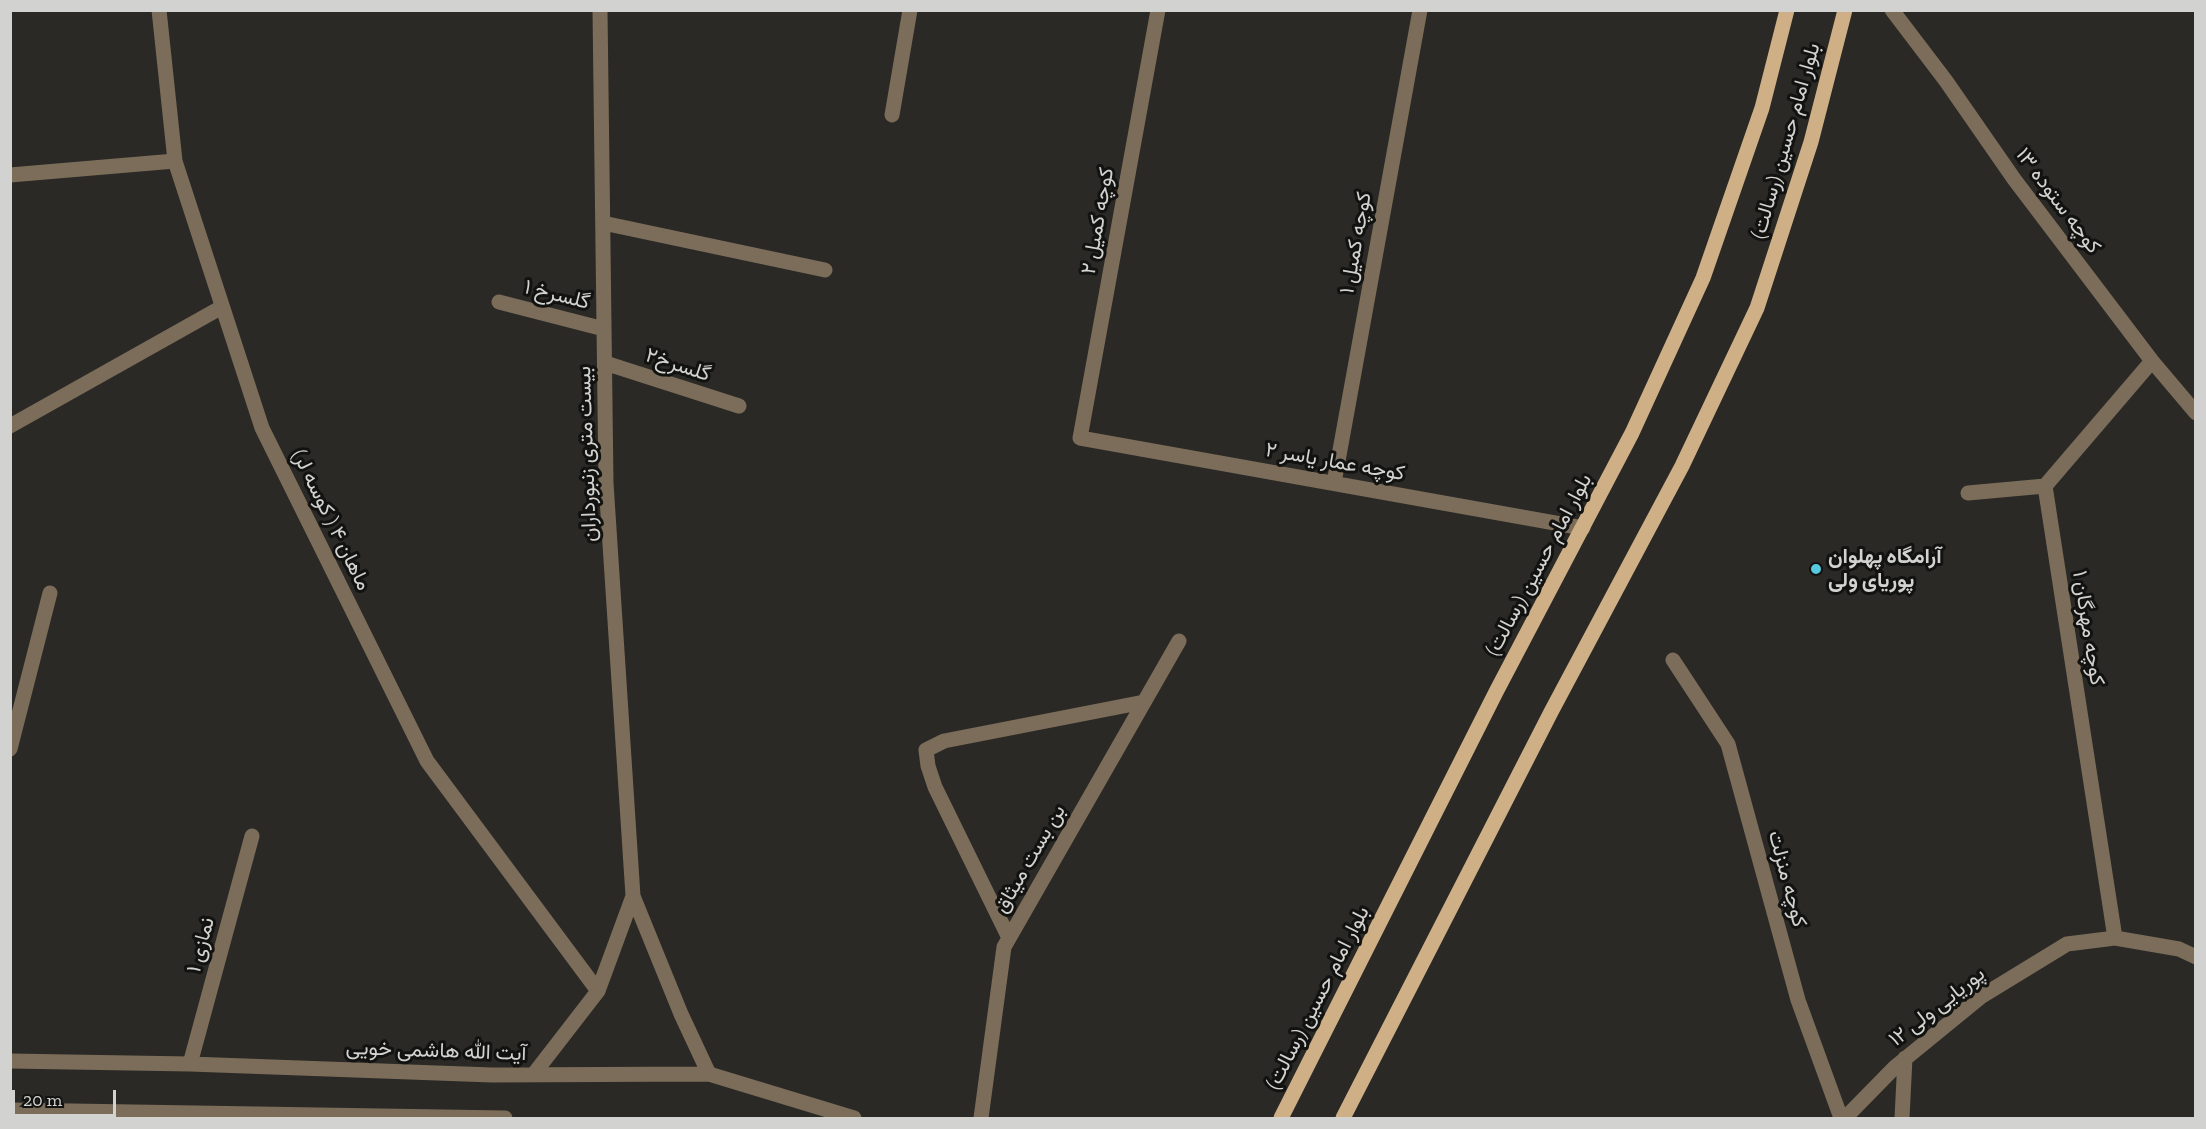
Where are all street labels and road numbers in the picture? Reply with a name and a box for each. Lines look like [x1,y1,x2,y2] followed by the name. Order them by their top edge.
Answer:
[1746,40,1826,242] street label: بلوار امام حسین (رسالت)
[2010,143,2106,259] street label: کوچه ستوده ۱۳
[1076,166,1120,276] street label: کوچه کمیل ۲
[1335,190,1377,296] street label: کوچه کمیل ۱
[522,275,592,315] street label: گلسرخ ۱
[642,343,714,387] street label: گلسرخ۲
[571,366,603,542] street label: بیست متری زنبورداران
[1263,437,1407,487] street label: کوچه عمار یاسر ۲
[286,445,376,595] street label: ماهان ۴ ( کوسه لر)
[1480,470,1598,660] street label: بلوار امام حسین (رسالت)
[2066,569,2110,687] street label: کوچه مهرگان ۱
[989,800,1071,918] street label: بن بست میثاق
[1762,828,1812,930] street label: کوچه منزلت
[1261,902,1375,1094] street label: بلوار امام حسین (رسالت)
[182,915,220,975] street label: نمازی ۱
[1884,962,1990,1052] street label: پوریایی ولی ۱۲
[345,1035,527,1067] street label: آیت الله هاشمی خویی

